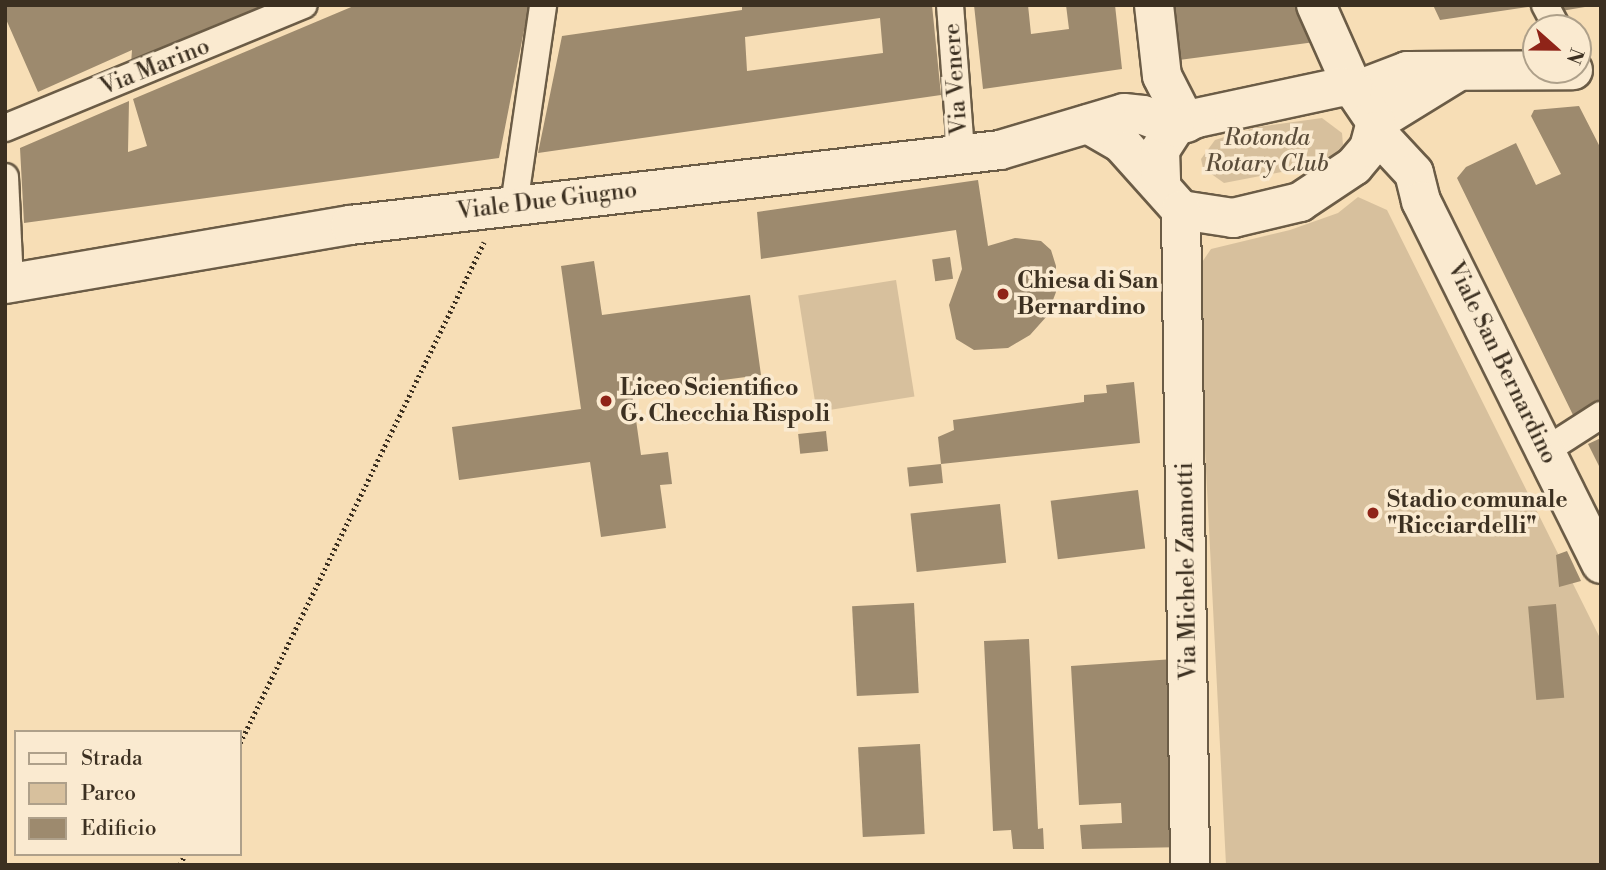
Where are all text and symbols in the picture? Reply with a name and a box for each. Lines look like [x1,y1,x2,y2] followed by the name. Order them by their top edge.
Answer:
[1522,14,1592,84] north arrow
[938,22,974,136] street label: Via Venere
[96,33,214,101] street label: Via Marino
[1561,44,1589,67] text: N
[1205,124,1329,178] park label: Rotonda Rotary Club
[455,176,639,226] street label: Viale Due Giugno
[1441,258,1563,468] street label: Viale San Bernardino
[1017,267,1158,321] place label: Chiesa di San Bernardino
[995,286,1011,302] marker: Chiesa di San Bernardino
[620,374,830,428] place label: Liceo Scientifico G. Checchia Rispoli
[598,393,614,409] marker: Liceo Scientifico G. Checchia Rispoli
[1171,462,1203,680] street label: Via Michele Zannotti
[1387,486,1568,540] place label: Stadio comunale "Ricciardelli"
[1365,505,1381,521] marker: Stadio comunale "Ricciardelli"
[14,730,242,856] legend
[81,746,143,772] text: Strada
[81,781,136,807] text: Parco
[81,816,157,842] text: Edificio

